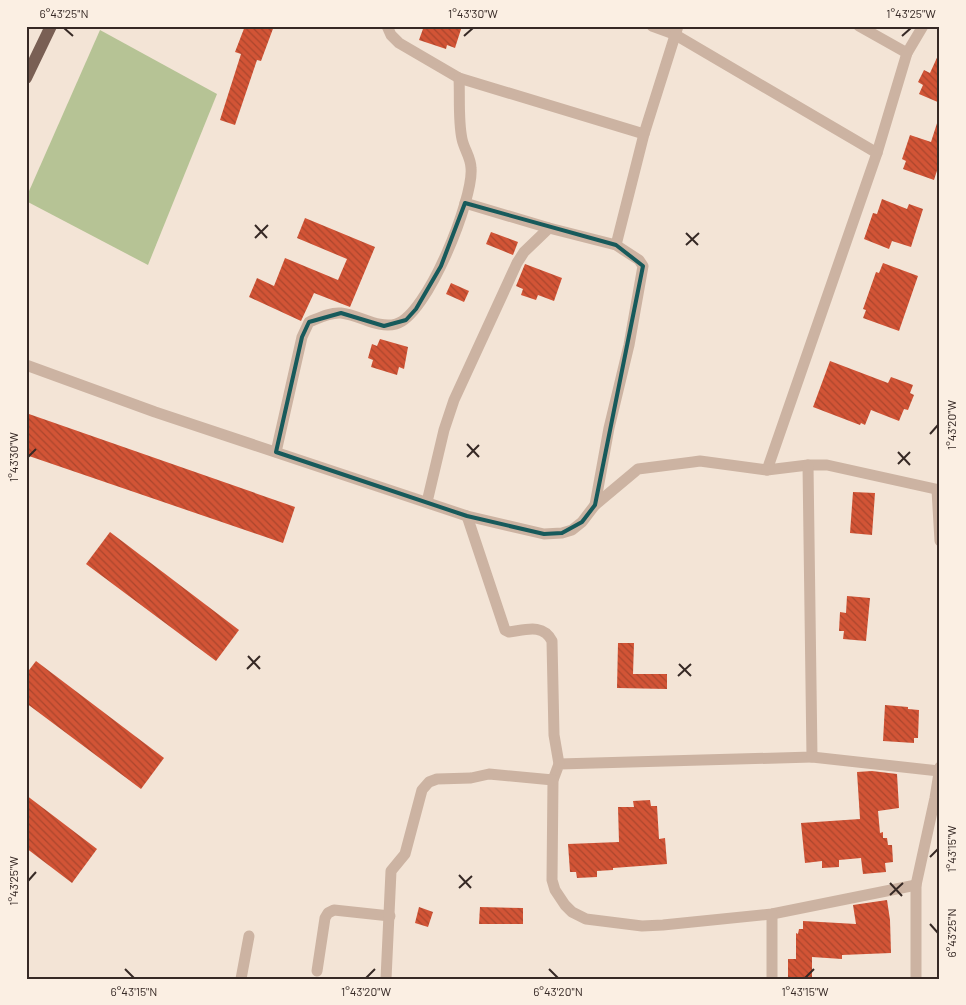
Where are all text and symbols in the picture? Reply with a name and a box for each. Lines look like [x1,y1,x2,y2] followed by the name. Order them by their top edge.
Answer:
[40,6,89,20] text: 6°43'25"N
[448,6,498,20] text: 1°43'30"W
[886,6,936,20] text: 1°43'25"W
[944,400,958,450] text: 1°43'20"W
[6,432,20,482] text: 1°43'30"W
[944,825,958,873] text: 1°43'15"W
[6,856,20,906] text: 1°43'25"W
[944,909,958,958] text: 6°43'25"N
[111,984,157,998] text: 6°43'15"N
[341,984,391,998] text: 1°43'20"W
[533,984,583,998] text: 6°43'20"N
[781,984,829,998] text: 1°43'15"W

